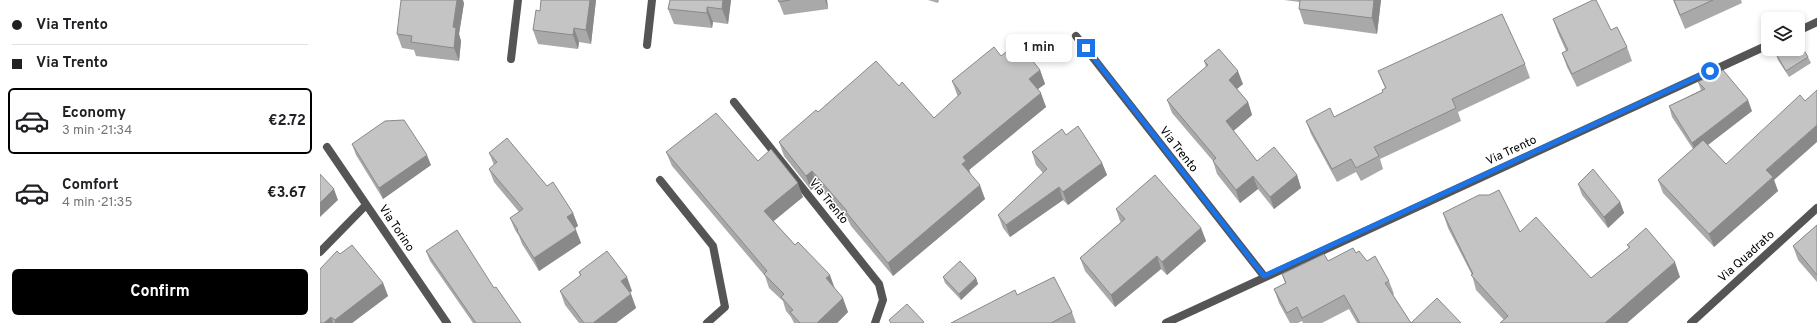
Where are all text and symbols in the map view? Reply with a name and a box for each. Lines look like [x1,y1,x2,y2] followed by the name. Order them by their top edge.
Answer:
[1761,12,1805,56] map controls
[1761,12,1805,56] button: layers
[36,16,108,35] text: Via Trento
[1006,34,1072,62] callout: 1 min
[1077,39,1095,57] route end
[1023,40,1055,56] text: 1 min
[36,54,108,73] text: Via Trento
[1701,62,1719,80] route start
[14,103,50,139] icon: car
[62,104,126,123] text: Economy
[268,112,306,131] text: €2.72
[62,123,132,139] text: 3 min · 21:34
[1155,123,1201,176] street label: Via Trento
[1484,132,1540,170] street label: Via Trento
[14,175,50,211] icon: car
[62,176,119,195] text: Comfort
[805,176,852,228] street label: Via Trento
[267,184,306,203] text: €3.67
[62,195,133,211] text: 4 min · 21:35
[375,202,418,255] street label: Via Torino
[1715,227,1778,286] street label: Via Quadrato
[12,269,308,315] button: Confirm

